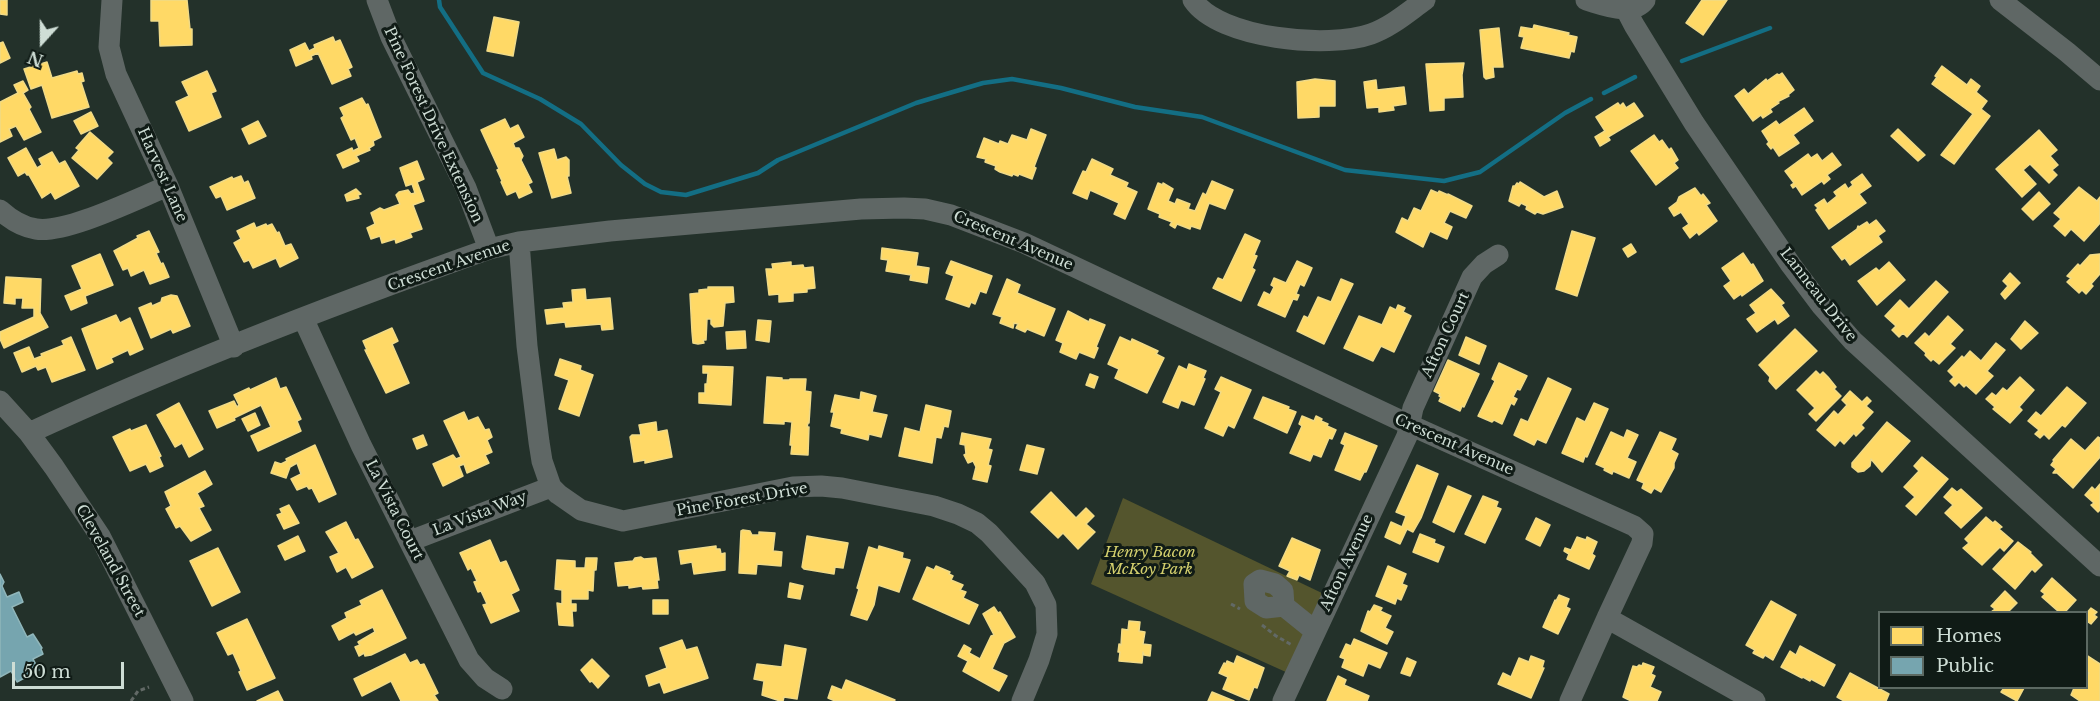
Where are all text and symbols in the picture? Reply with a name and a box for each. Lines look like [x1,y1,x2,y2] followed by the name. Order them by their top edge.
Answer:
[12,12,72,72] north arrow
[380,24,486,226] street label: Pine Forest Drive Extension
[25,47,46,71] text: N
[133,125,191,225] street label: Harvest Lane
[950,208,1076,274] street label: Crescent Avenue
[385,237,513,295] street label: Crescent Avenue
[1776,245,1860,345] street label: Lanneau Drive
[1418,289,1474,381] street label: Afton Court
[1392,411,1516,479] street label: Crescent Avenue
[361,457,427,563] street label: La Vista Court
[675,480,809,520] street label: Pine Forest Drive
[430,488,530,540] street label: La Vista Way
[72,502,148,620] street label: Cleveland Street
[1317,512,1377,614] street label: Afton Avenue
[1104,544,1196,579] park label: Henry Bacon McKoy Park
[1878,611,2088,689] legend
[1936,625,2002,647] text: Homes
[15,650,128,688] scale bar
[1936,655,1994,677] text: Public
[23,661,71,683] text: 50 m

